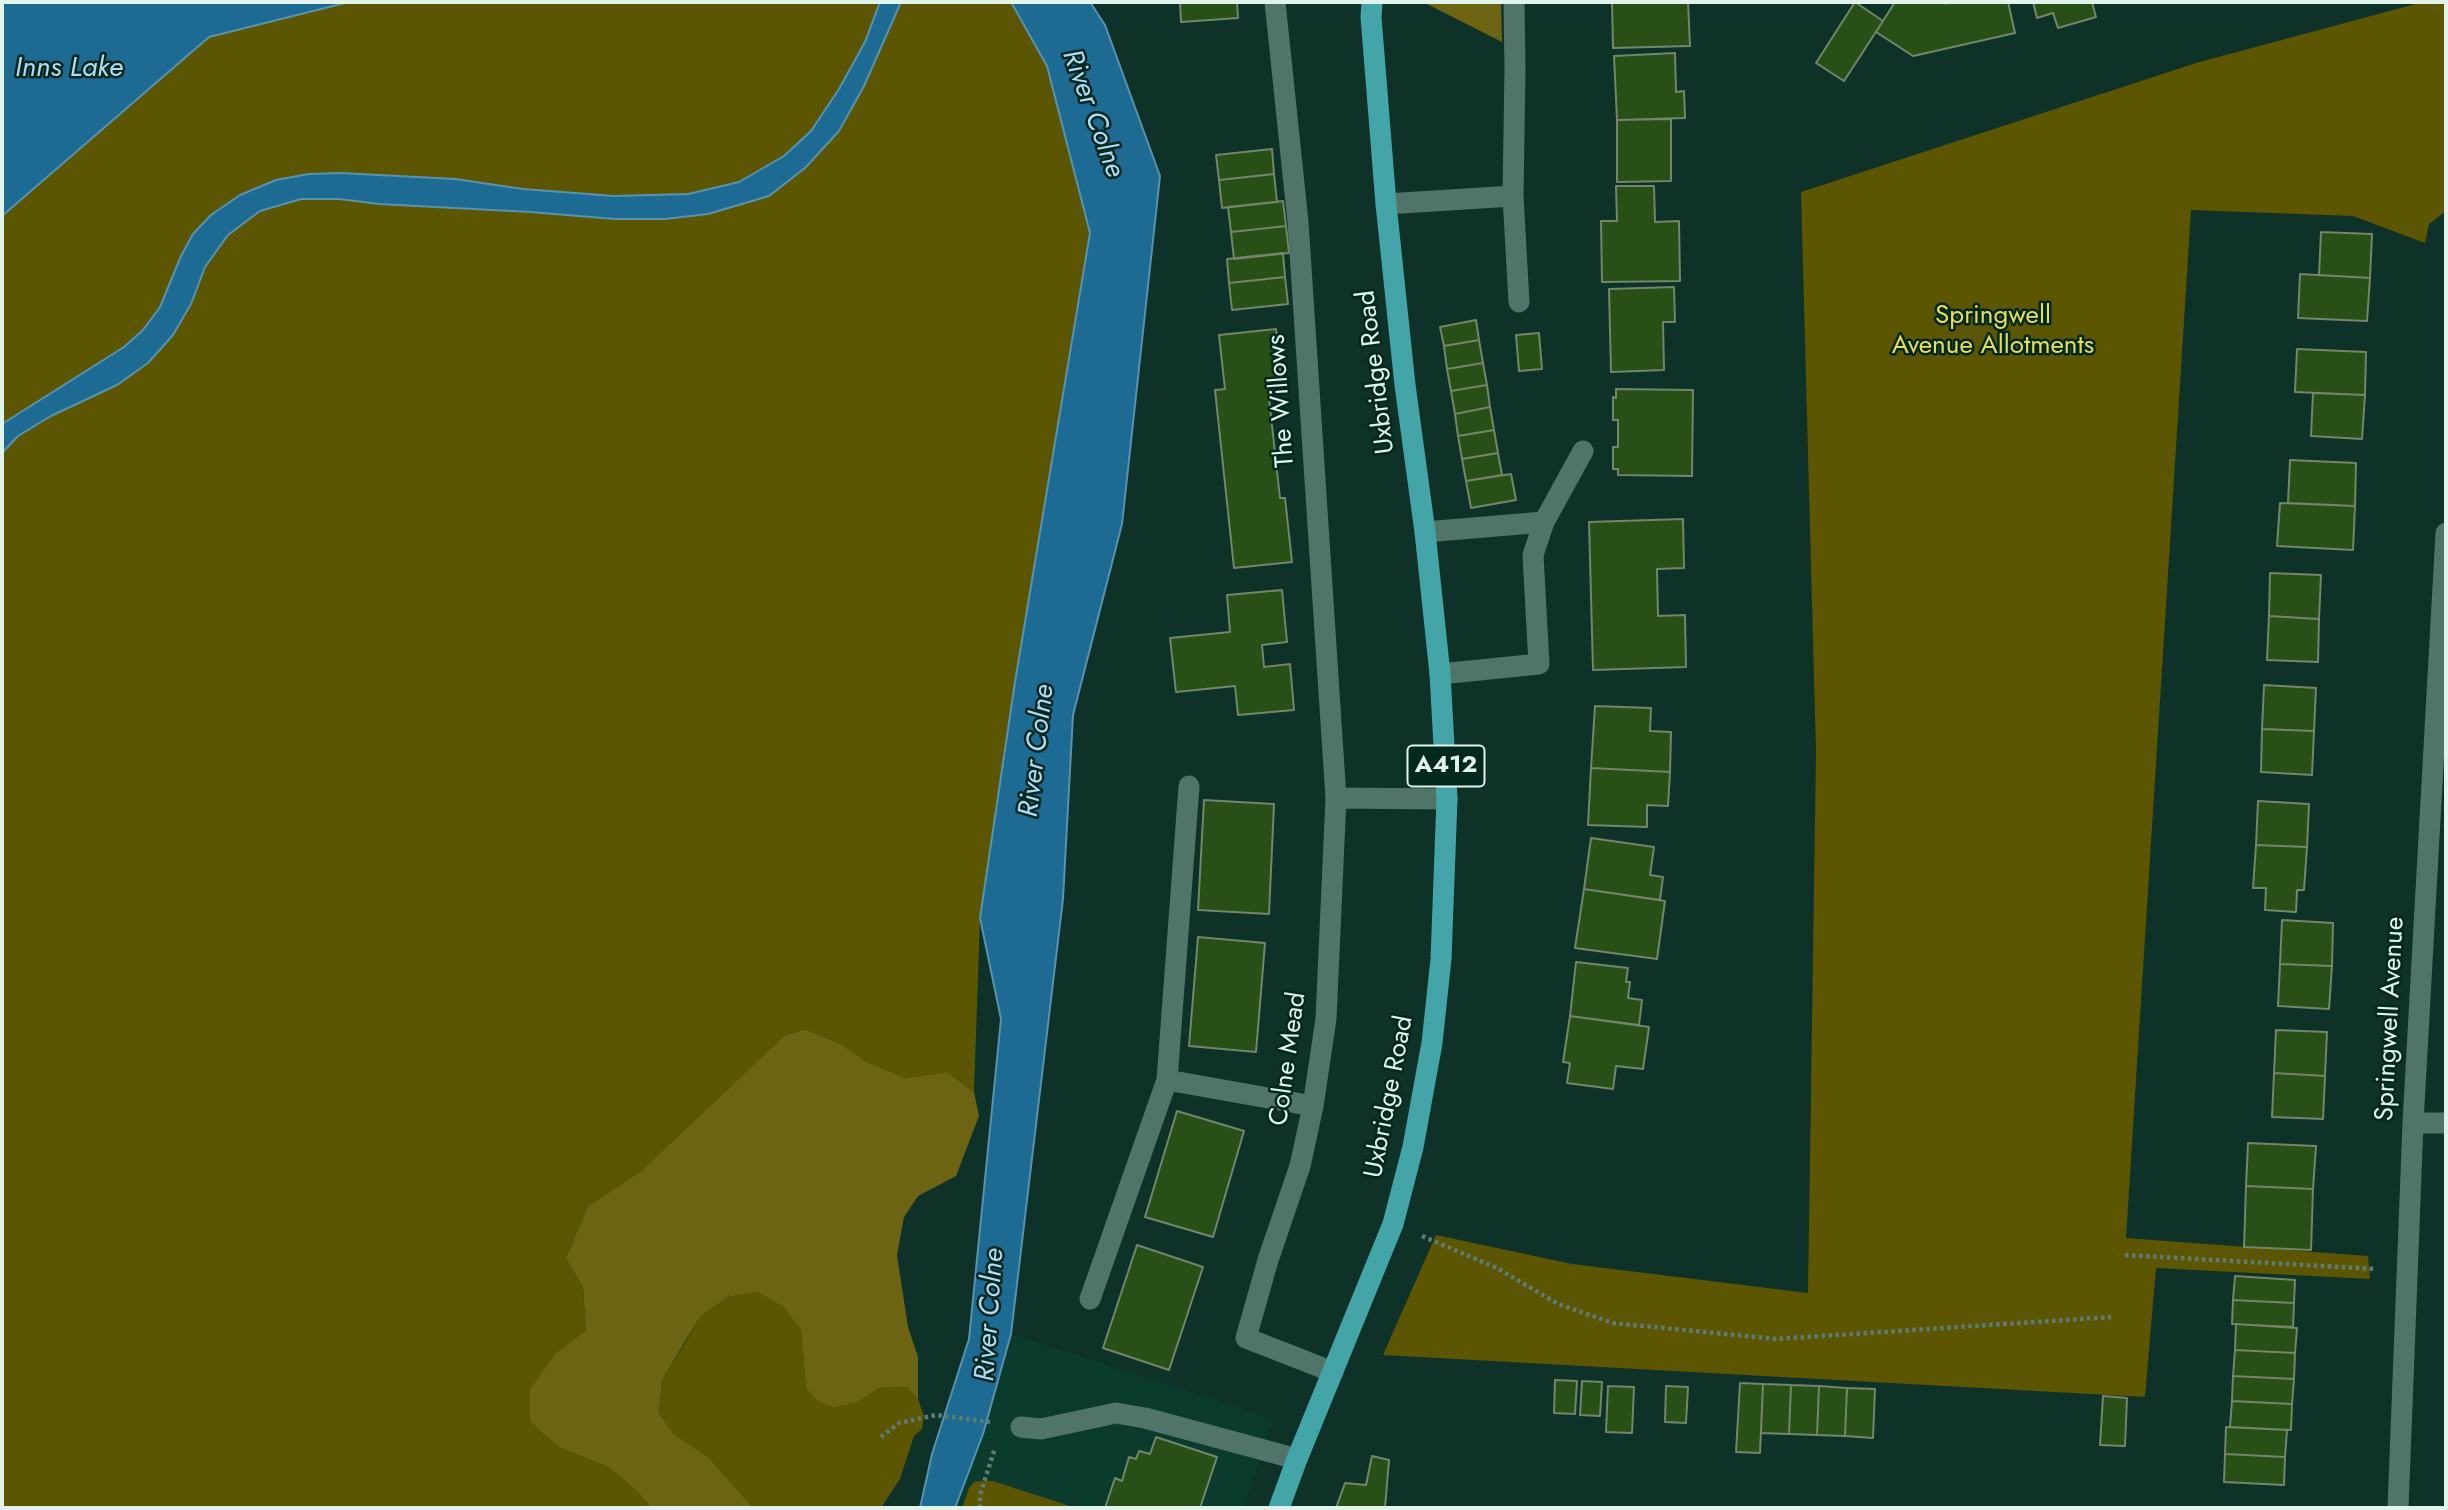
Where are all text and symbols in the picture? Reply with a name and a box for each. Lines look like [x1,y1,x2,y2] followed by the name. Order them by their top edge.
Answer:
[1053,46,1131,182] water label: River Colne
[15,52,123,86] water label: Inns Lake
[1351,288,1403,456] street label: Uxbridge Road
[1892,301,2094,362] park label: Springwell Avenue Allotments
[1262,333,1302,469] street label: The Willows
[1013,683,1063,819] water label: River Colne
[1408,746,1484,786] road number: A412
[2370,916,2412,1122] street label: Springwell Avenue
[1264,990,1314,1128] street label: Colne Mead
[1359,1013,1421,1181] street label: Uxbridge Road
[970,1247,1012,1383] water label: River Colne

